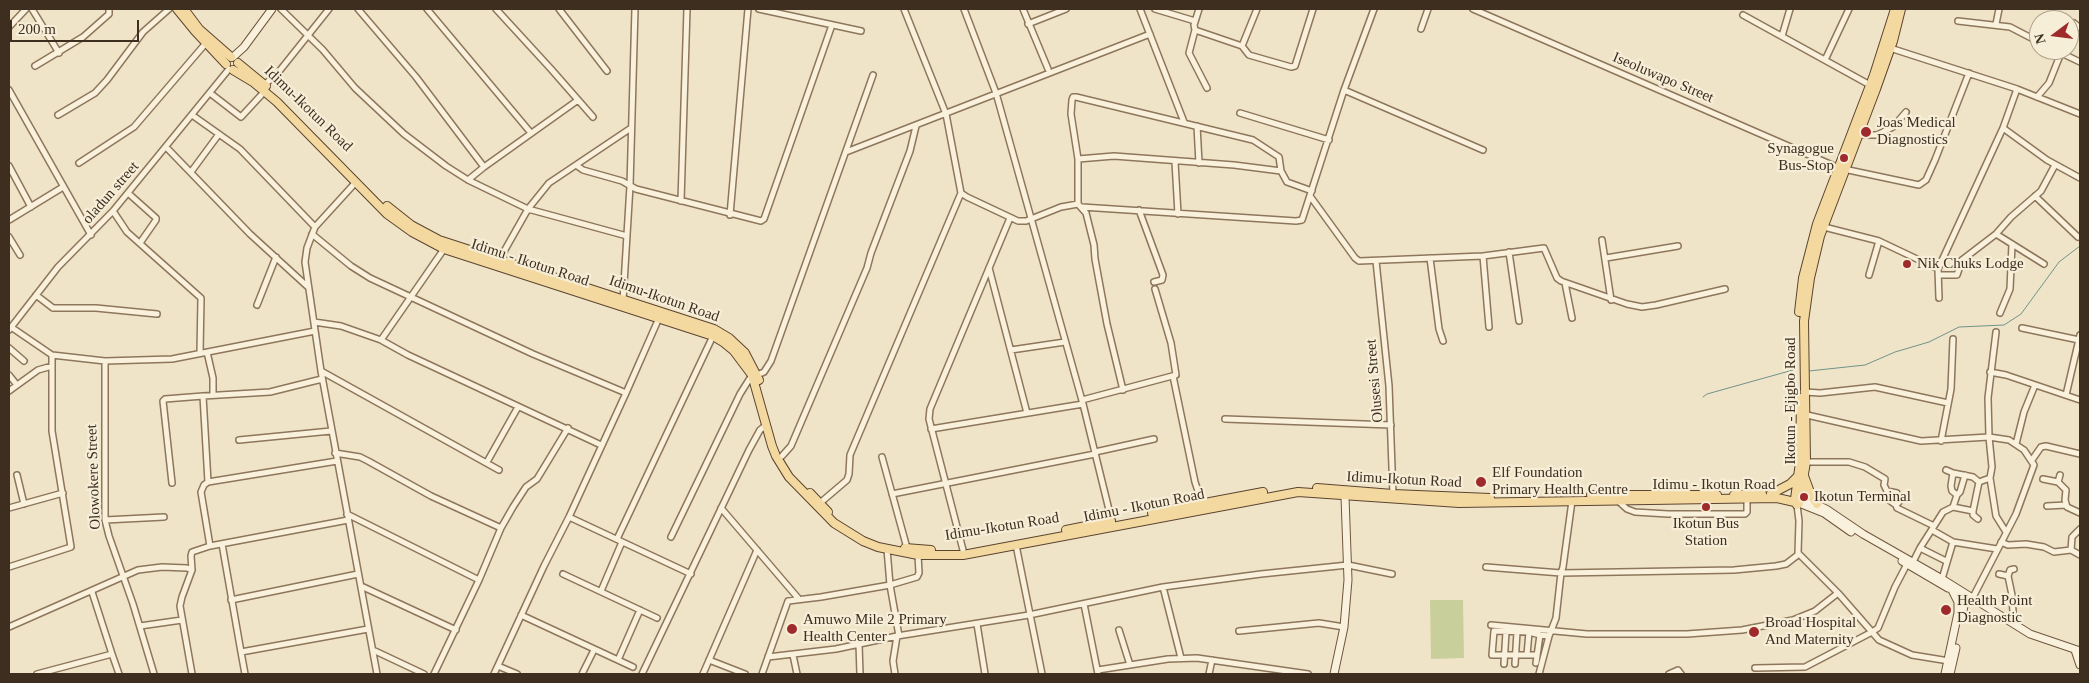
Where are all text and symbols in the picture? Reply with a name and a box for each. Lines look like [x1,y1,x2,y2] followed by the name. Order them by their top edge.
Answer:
[12,10,141,42] scale bar
[2029,10,2079,60] north arrow
[18,21,56,37] text: 200 m
[2031,32,2049,46] text: N
[1610,49,1716,107] street label: Iseoluwapo Street
[260,62,356,156] street label: Idimu-Ikotun Road
[1877,114,1956,149] place label: Joas Medical Diagnostics
[1859,125,1873,139] marker: Joas Medical Diagnostics
[1767,140,1834,175] place label: Synagogue Bus-Stop
[1838,152,1850,164] marker: Synagogue Bus-Stop
[79,158,143,228] street label: oladun street
[469,235,591,291] street label: Idimu - Ikotun Road
[1917,255,2024,273] place label: Nik Chuks Lodge
[1901,258,1913,270] marker: Nik Chuks Lodge
[607,272,721,326] street label: Idimu-Ikotun Road
[1782,337,1800,465] street label: Ikotun - Ejigbo Road
[1362,339,1388,423] street label: Olusesi Street
[83,424,105,530] street label: Olowokere Street
[1492,464,1628,499] place label: Elf Foundation Primary Health Centre
[1346,468,1462,492] street label: Idimu-Ikotun Road
[1474,475,1488,489] marker: Elf Foundation Primary Health Centre
[1653,476,1775,494] street label: Idimu - Ikotun Road
[1082,485,1206,527] street label: Idimu - Ikotun Road
[1814,488,1911,506] place label: Ikotun Terminal
[1798,491,1810,503] marker: Ikotun Terminal
[1700,501,1712,513] marker: Ikotun Bus Station
[944,509,1060,545] street label: Idimu-Ikotun Road
[1673,515,1739,550] place label: Ikotun Bus Station
[1957,592,2032,627] place label: Health Point Diagnostic
[1939,603,1953,617] marker: Health Point Diagnostic
[803,611,947,646] place label: Amuwo Mile 2 Primary Health Center
[1765,614,1856,649] place label: Broad Hospital And Maternity
[785,622,799,636] marker: Amuwo Mile 2 Primary Health Center
[1747,625,1761,639] marker: Broad Hospital And Maternity

